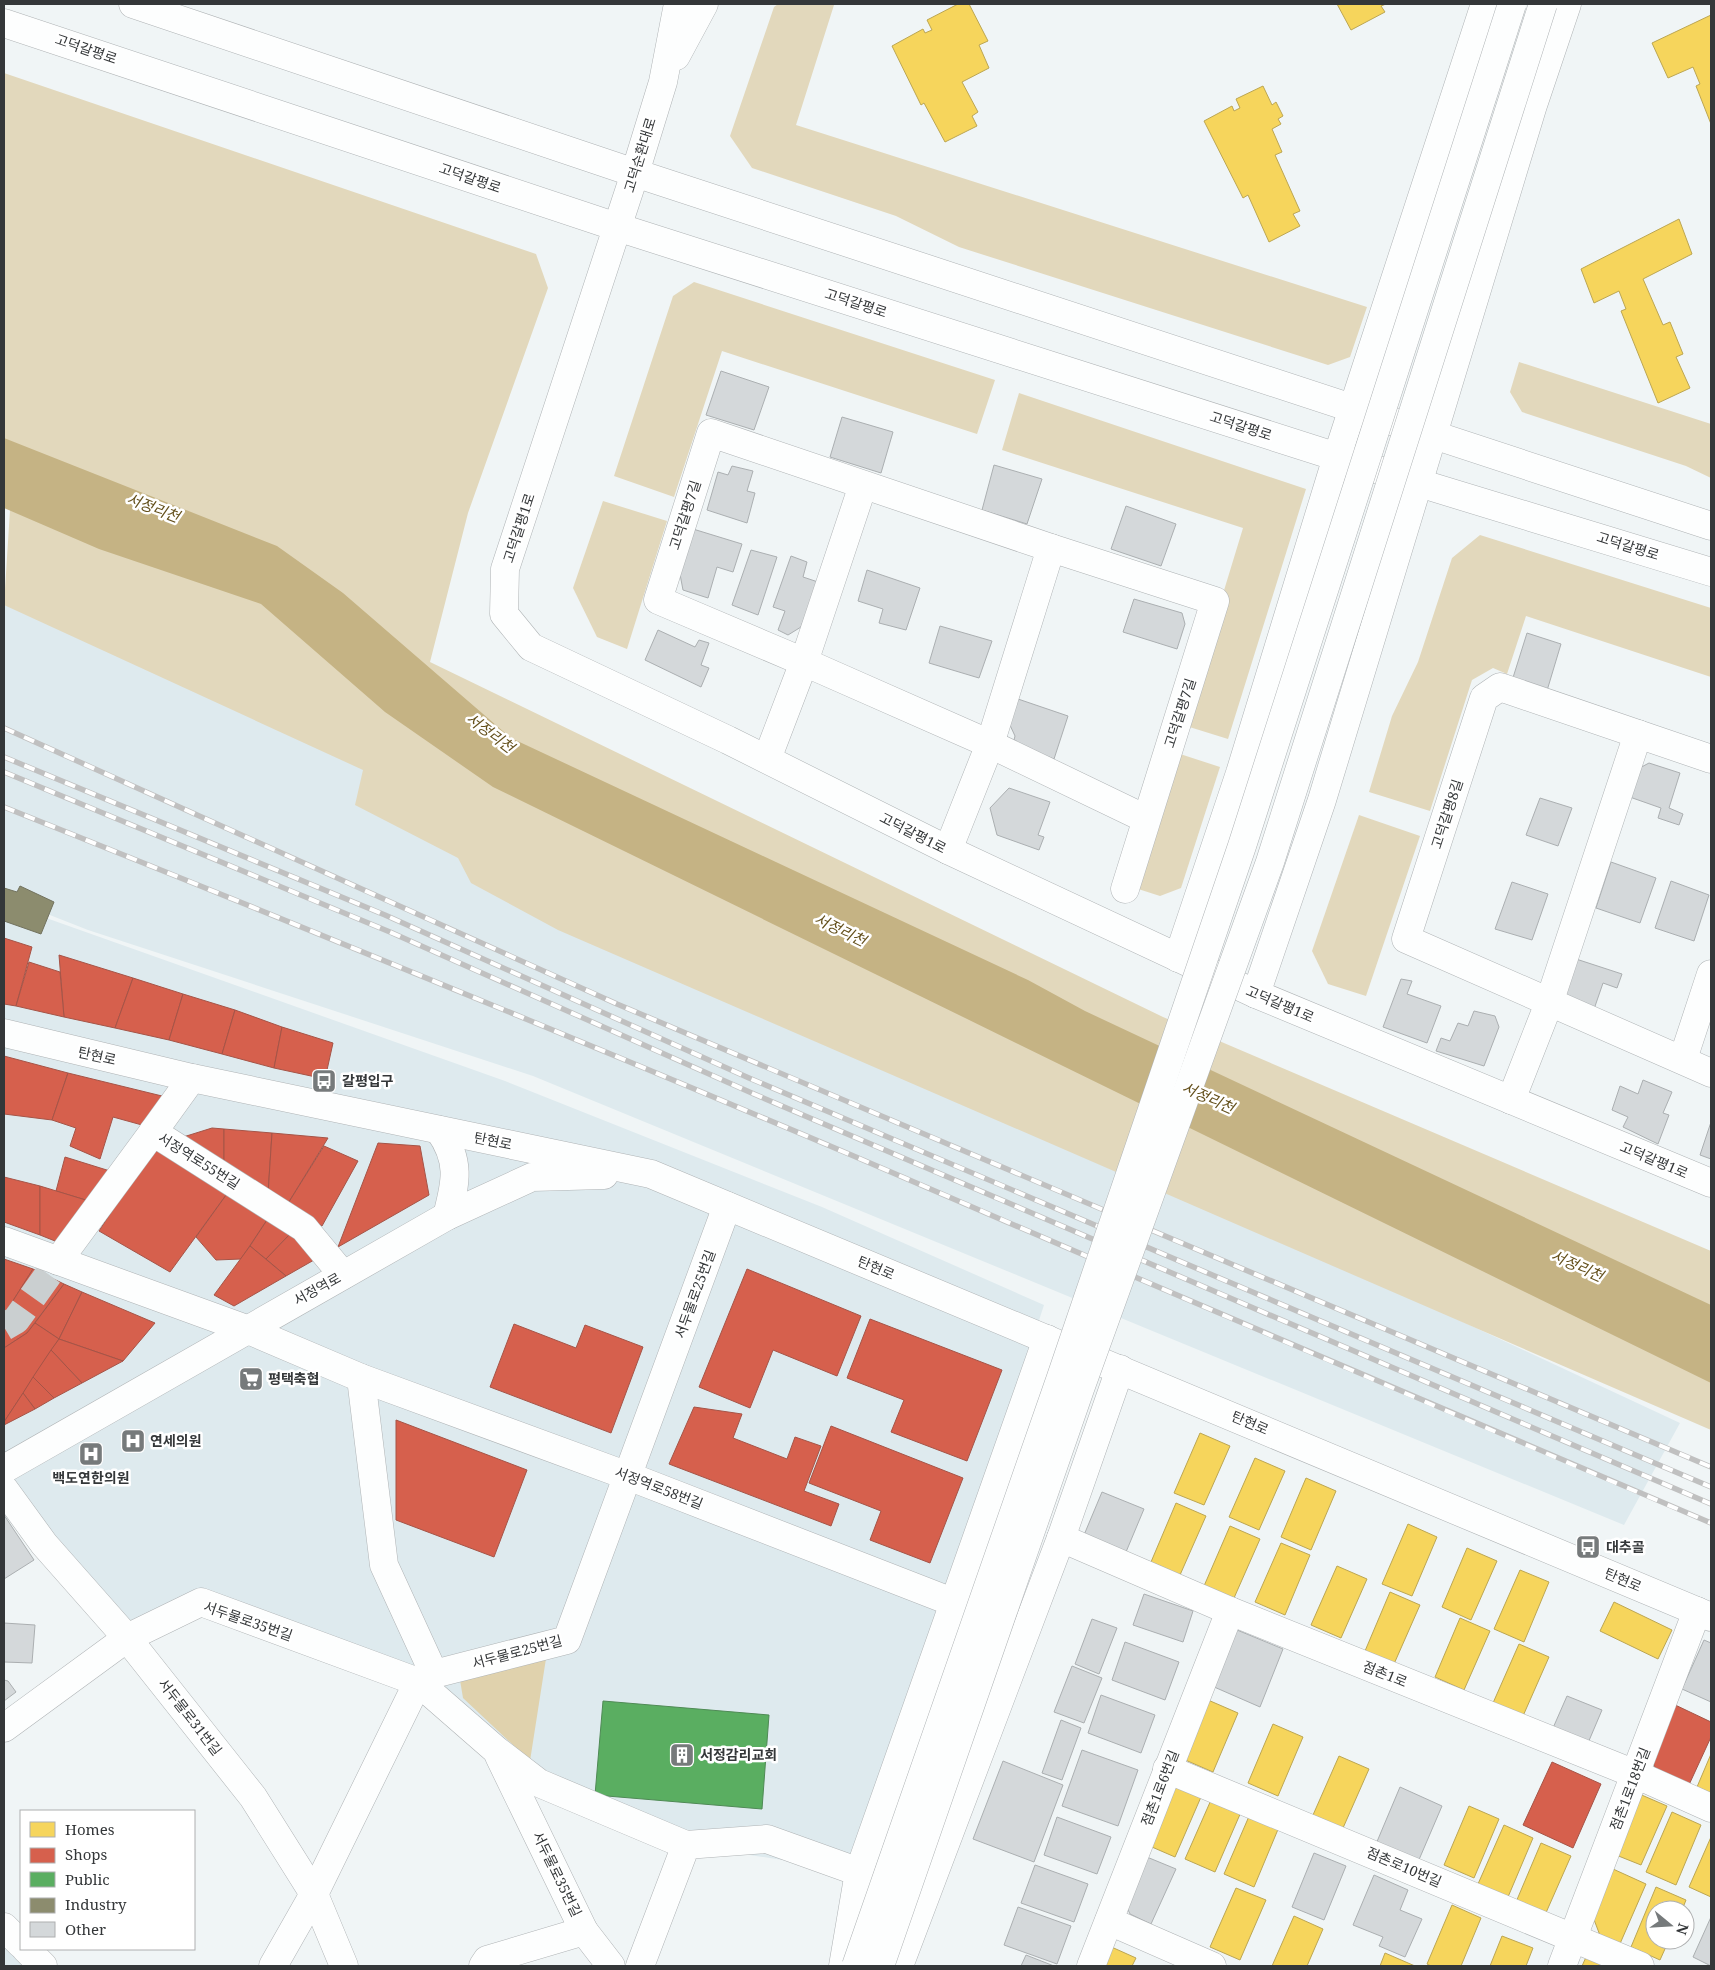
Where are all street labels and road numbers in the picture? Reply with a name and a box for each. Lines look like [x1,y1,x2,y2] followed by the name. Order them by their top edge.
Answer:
[53,29,120,68] street label: 고덕갈평로
[619,115,660,195] street label: 고덕순환대로
[437,158,504,197] street label: 고덕갈평로
[823,284,890,322] street label: 고덕갈평로
[1208,407,1275,445] street label: 고덕갈평로
[664,478,705,552] street label: 고덕갈평7길
[498,490,539,565] street label: 고덕갈평1로
[1595,527,1662,564] street label: 고덕갈평로
[1159,676,1200,750] street label: 고덕갈평7길
[1426,777,1467,851] street label: 고덕갈평8길
[877,808,950,857] street label: 고덕갈평1로
[1243,981,1317,1026] street label: 고덕갈평1로
[76,1042,118,1069] street label: 탄현로
[472,1127,514,1154] street label: 탄현로
[155,1128,244,1193] street label: 서정역로55번길
[1617,1137,1691,1182] street label: 고덕갈평1로
[670,1247,719,1341] street label: 서두물로25번길
[855,1251,898,1284] street label: 탄현로
[290,1268,344,1309] street label: 서정역로
[1229,1406,1272,1439] street label: 탄현로
[612,1462,706,1513] street label: 서정역로58번길
[1602,1563,1645,1596] street label: 탄현로
[201,1596,295,1645] street label: 서두물로35번길
[470,1630,564,1673] street label: 서두물로25번길
[1360,1656,1410,1691] street label: 점촌1로
[154,1674,226,1759] street label: 서두물로31번길
[1605,1744,1654,1833] street label: 점촌1로18번길
[1136,1747,1183,1829] street label: 점촌1로6번길
[529,1828,586,1920] street label: 서두물로35번길
[1364,1842,1445,1891] street label: 점촌로10번길

